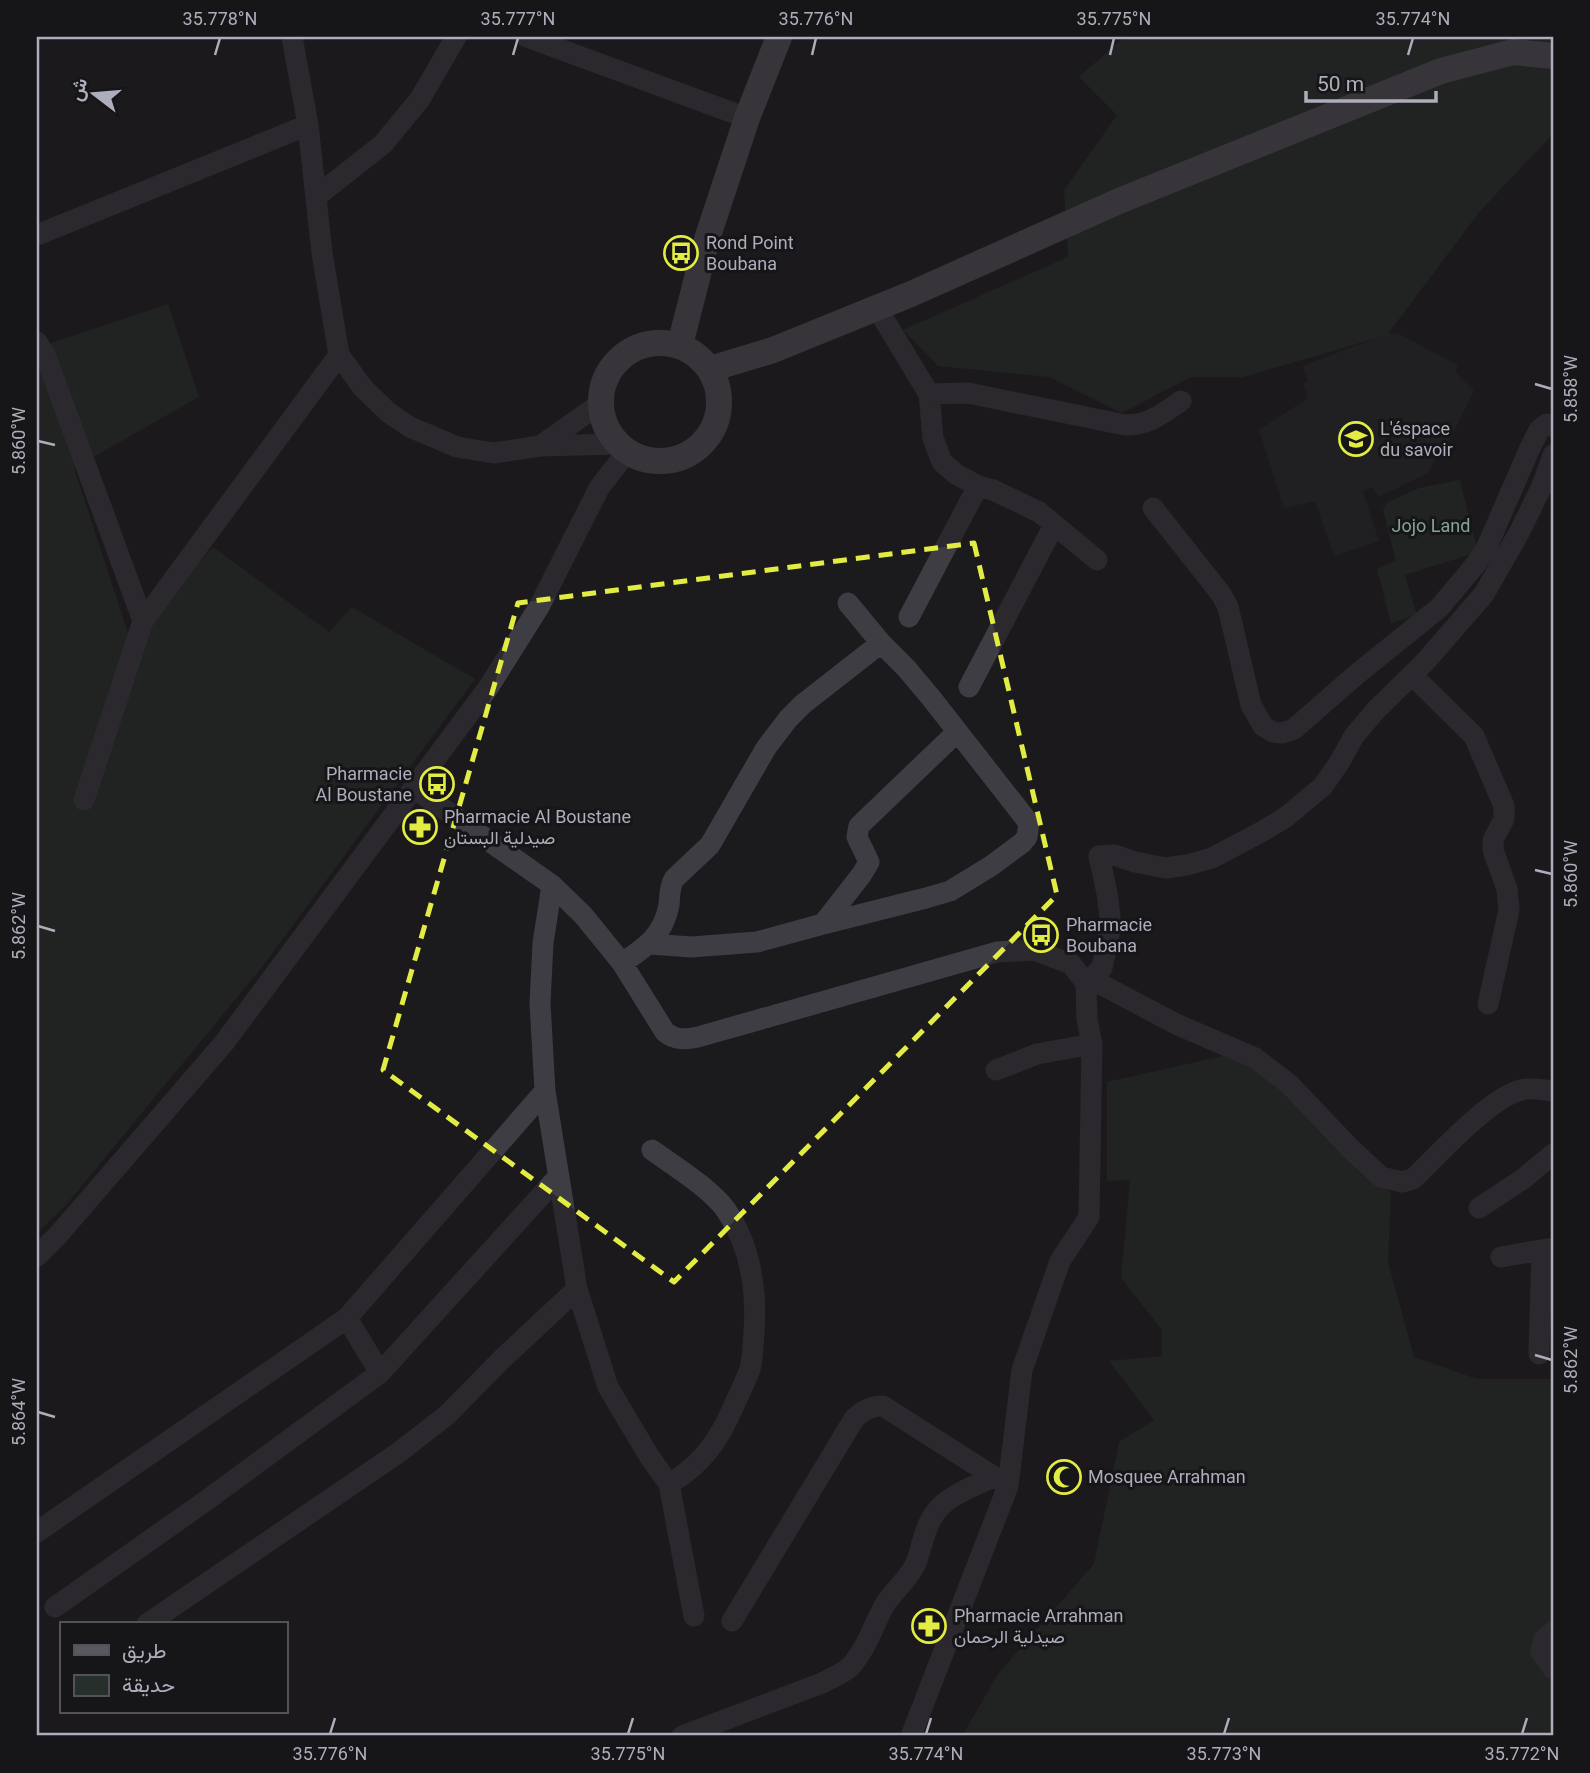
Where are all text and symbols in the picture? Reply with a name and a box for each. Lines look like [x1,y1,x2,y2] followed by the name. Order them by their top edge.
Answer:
[183,8,257,29] text: 35.778°N
[481,8,555,29] text: 35.777°N
[779,8,853,29] text: 35.776°N
[1077,8,1151,29] text: 35.775°N
[1376,8,1450,29] text: 35.774°N
[60,60,130,130] north arrow
[1306,60,1436,104] scale bar
[1317,72,1364,96] text: 50 m
[64,75,92,104] text: ش
[706,232,794,274] place label: Rond Point Boubana
[662,234,700,272] bus stop icon: Rond Point Boubana
[1560,355,1581,423] text: 5.858°W
[8,407,29,475] text: 5.860°W
[1380,418,1453,460] place label: L'éspace du savoir
[1337,420,1375,458] school or university icon: L'éspace du savoir
[1392,515,1470,536] park label: Jojo Land
[316,763,412,805] place label: Pharmacie Al Boustane
[418,765,456,803] bus stop icon: Pharmacie Al Boustane
[444,806,631,848] place label: Pharmacie Al Boustane صيدلية البستان
[401,808,439,846] pharmacy icon: Pharmacie Al Boustane صيدلية البستان
[1560,840,1581,908] text: 5.860°W
[8,892,29,960] text: 5.862°W
[1066,914,1152,956] place label: Pharmacie Boubana
[1022,916,1060,954] bus stop icon: Pharmacie Boubana
[1560,1326,1581,1394] text: 5.862°W
[8,1378,29,1446] text: 5.864°W
[1045,1458,1083,1496] mosque icon: Mosquee Arrahman
[1088,1466,1246,1487] place label: Mosquee Arrahman
[954,1605,1123,1648] place label: Pharmacie Arrahman صيدلية الرحمان
[910,1607,948,1645] pharmacy icon: Pharmacie Arrahman صيدلية الرحمان
[60,1622,287,1714] legend
[122,1639,167,1664] text: طريق
[122,1673,175,1697] text: حديقة
[293,1743,367,1764] text: 35.776°N
[591,1743,665,1764] text: 35.775°N
[889,1743,963,1764] text: 35.774°N
[1187,1743,1261,1764] text: 35.773°N
[1485,1743,1559,1764] text: 35.772°N

